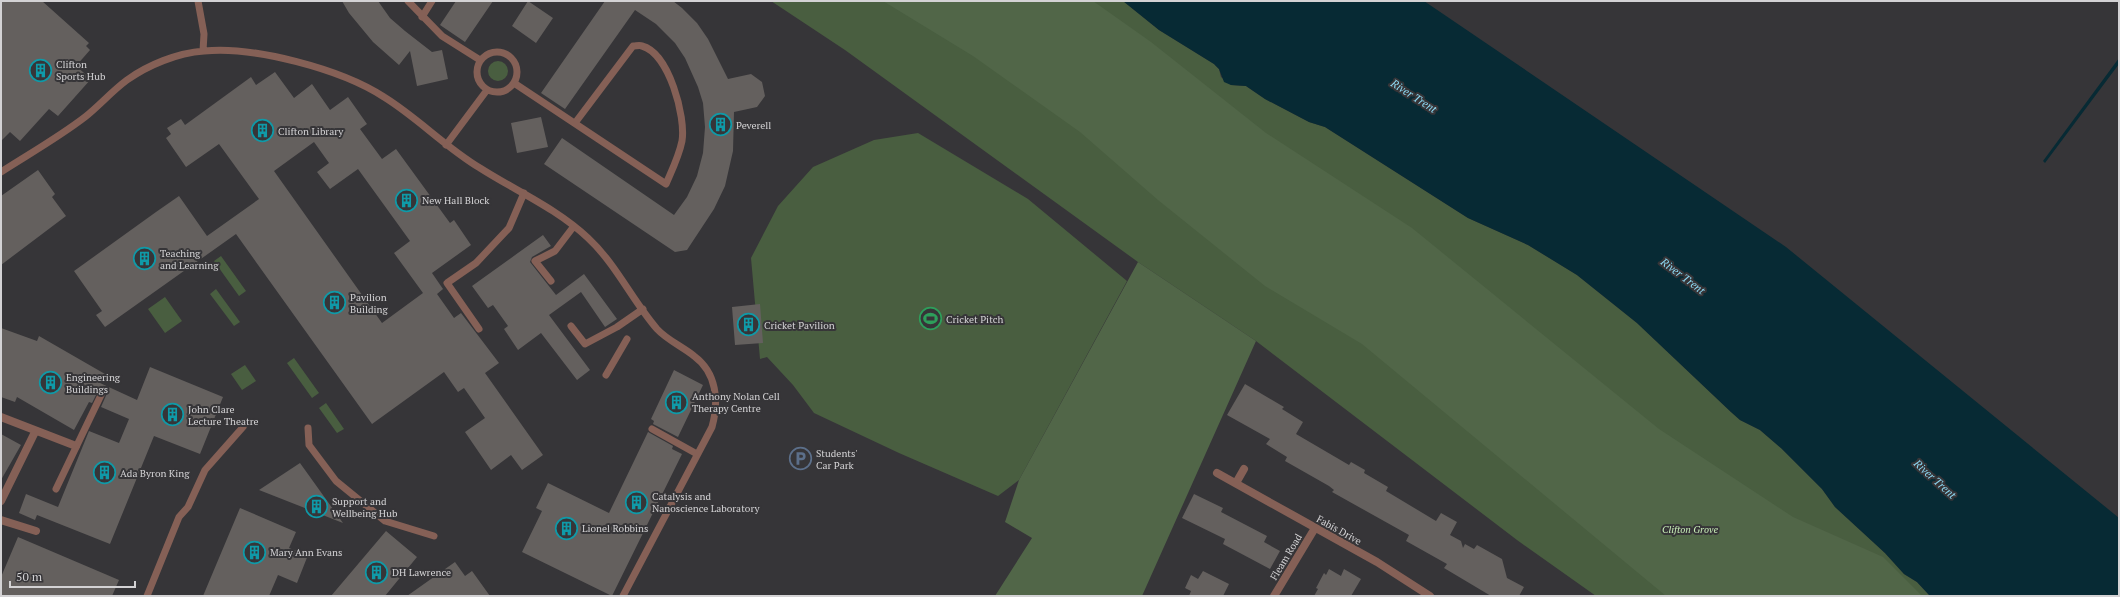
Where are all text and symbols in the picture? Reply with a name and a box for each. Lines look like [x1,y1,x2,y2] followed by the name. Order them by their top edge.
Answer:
[28,57,54,83] building icon: Clifton Sports Hub
[56,58,106,83] place label: Clifton Sports Hub
[1387,75,1440,116] water label: River Trent
[707,112,733,138] building icon: Peverell
[250,118,276,144] building icon: Clifton Library
[736,119,771,132] place label: Peverell
[278,125,344,138] place label: Clifton Library
[394,187,420,213] building icon: New Hall Block
[422,194,490,207] place label: New Hall Block
[132,246,158,272] building icon: Teaching and Learning
[160,247,219,272] place label: Teaching and Learning
[1657,254,1708,297] water label: River Trent
[322,290,348,316] building icon: Pavilion Building
[350,291,388,316] place label: Pavilion Building
[918,306,944,332] sports icon: Cricket Pitch
[735,312,761,338] building icon: Cricket Pavilion
[946,313,1003,326] place label: Cricket Pitch
[764,319,835,332] place label: Cricket Pavilion
[37,370,63,396] building icon: Engineering Buildings
[66,371,121,396] place label: Engineering Buildings
[664,389,690,415] building icon: Anthony Nolan Cell Therapy Centre
[692,390,780,415] place label: Anthony Nolan Cell Therapy Centre
[160,402,186,428] building icon: John Clare Lecture Theatre
[188,403,259,428] place label: John Clare Lecture Theatre
[787,446,813,472] parking icon: Students' Car Park
[816,447,858,472] place label: Students' Car Park
[1910,456,1959,502] water label: River Trent
[92,460,118,486] building icon: Ada Byron King
[120,467,190,480] place label: Ada Byron King
[623,489,649,515] building icon: Catalysis and Nanoscience Laboratory
[652,490,760,515] place label: Catalysis and Nanoscience Laboratory
[303,494,329,520] building icon: Support and Wellbeing Hub
[332,495,398,520] place label: Support and Wellbeing Hub
[1314,512,1364,548] street label: Fabis Drive
[554,515,580,541] building icon: Lionel Robbins
[582,522,648,535] place label: Lionel Robbins
[1662,523,1718,536] park label: Clifton Grove
[1267,531,1305,583] street label: Fleam Road
[241,539,267,565] building icon: Mary Ann Evans
[270,546,342,559] place label: Mary Ann Evans
[364,559,390,585] building icon: DH Lawrence
[10,563,135,589] scale bar
[392,566,451,579] place label: DH Lawrence
[16,569,43,584] text: 50 m

